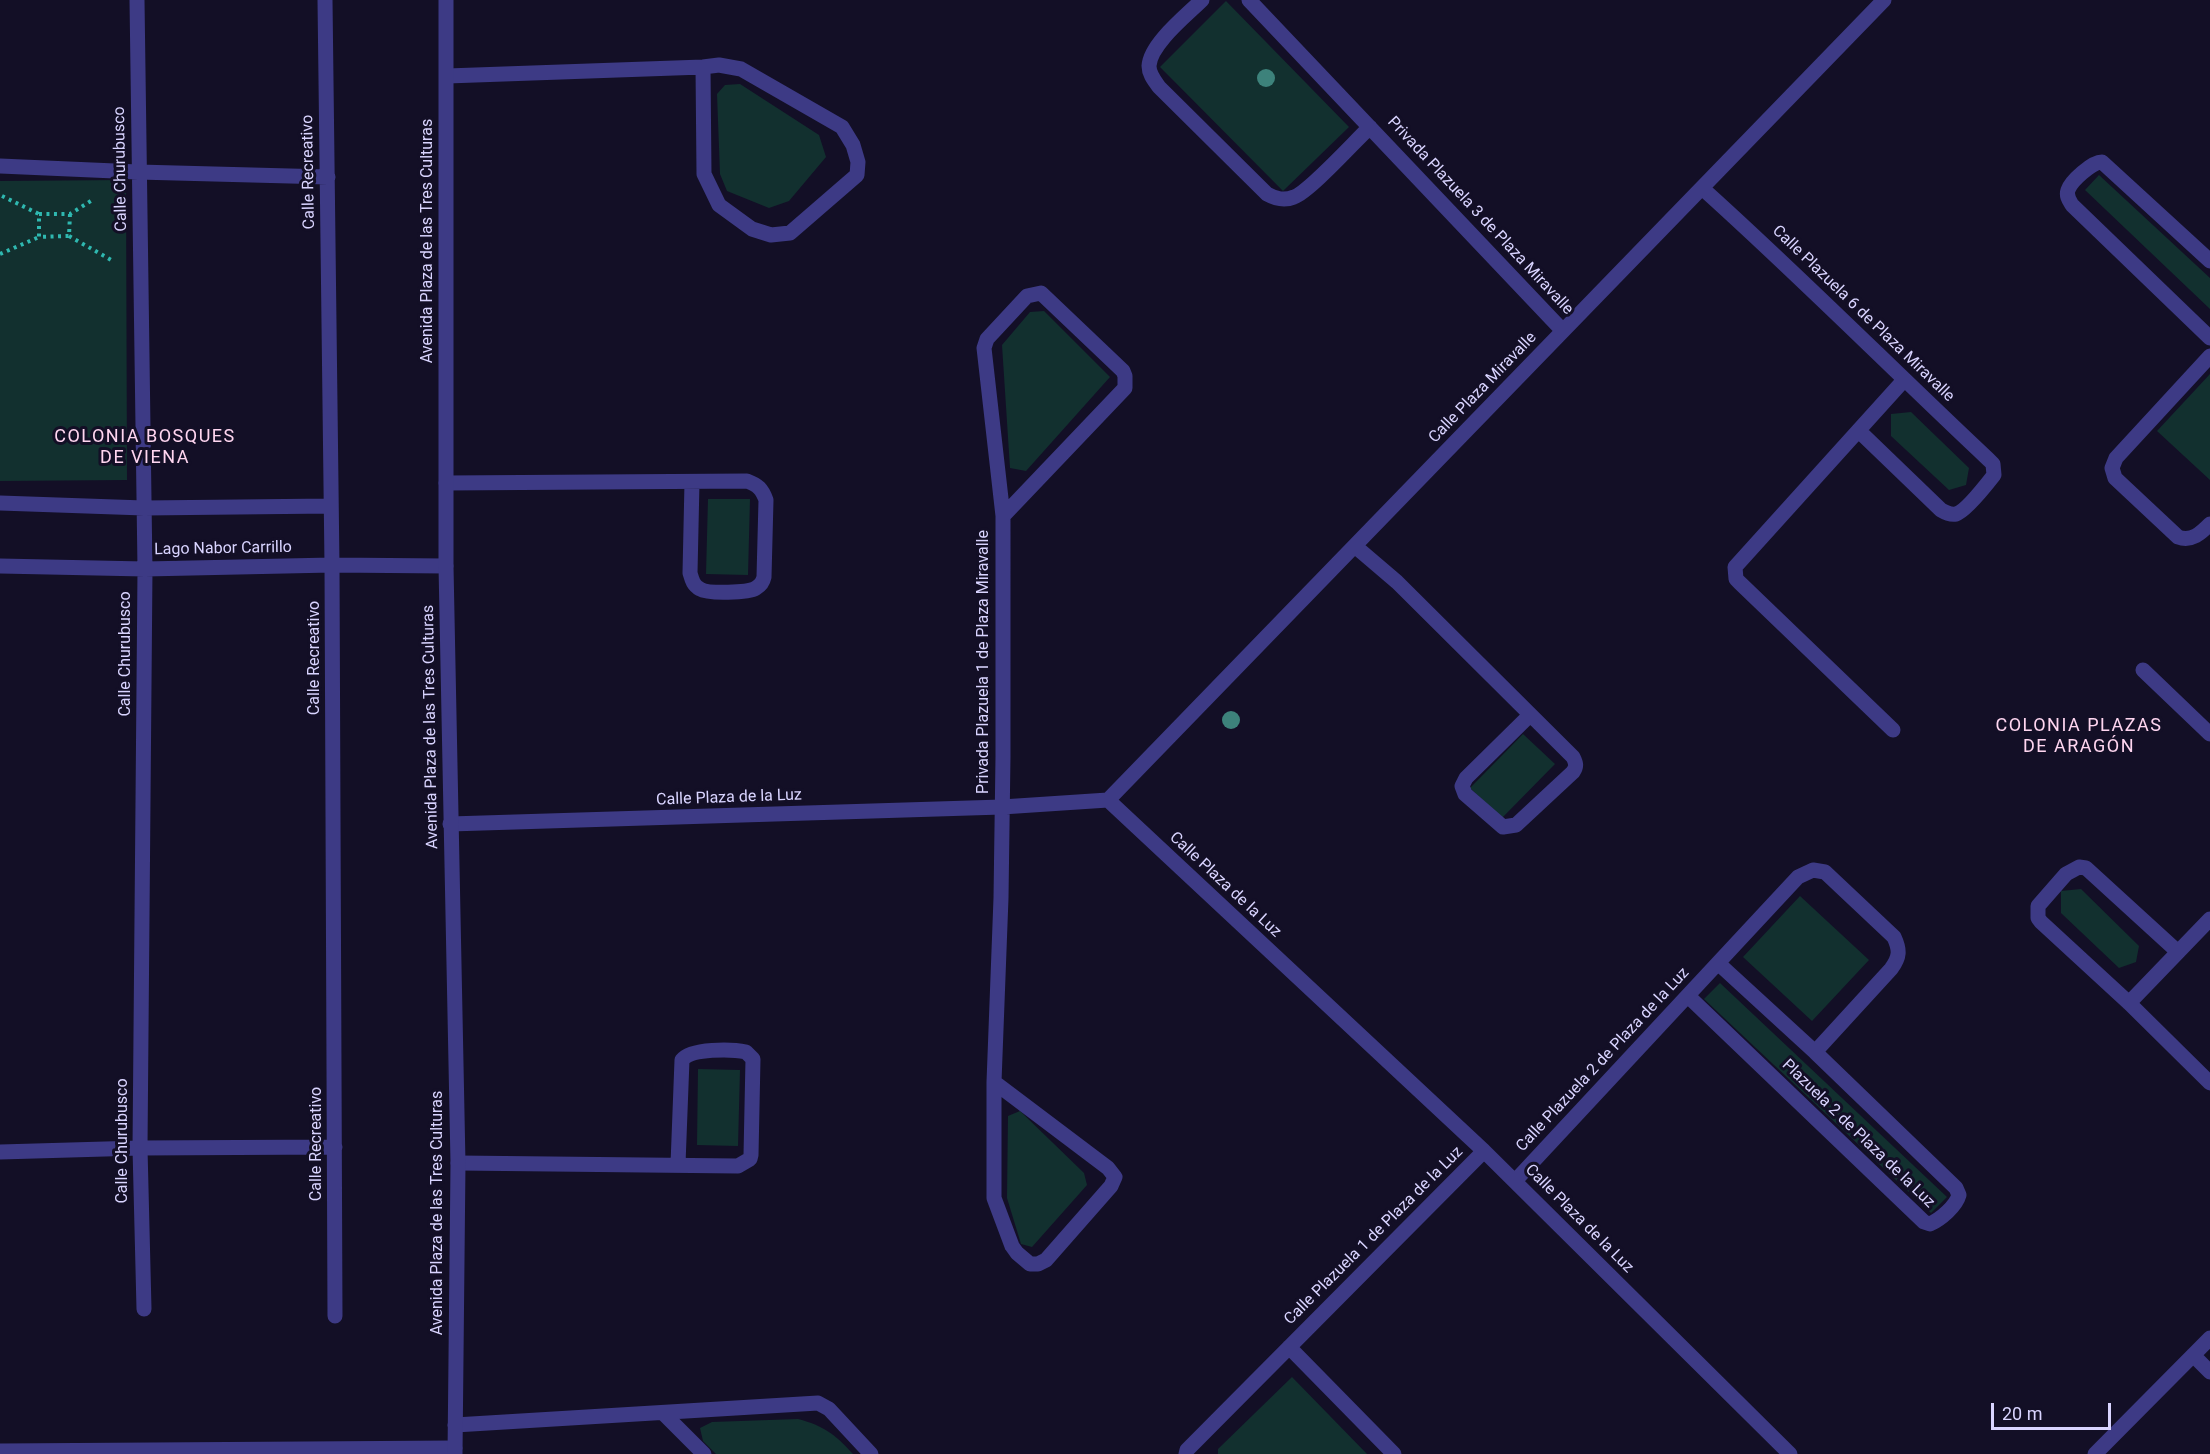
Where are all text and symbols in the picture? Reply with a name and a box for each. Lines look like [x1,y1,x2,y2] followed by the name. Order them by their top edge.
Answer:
[110,106,132,232] street label: Calle Churubusco
[1383,113,1577,319] street label: Privada Plazuela 3 de Plaza Miravalle
[298,115,320,229] street label: Calle Recreativo
[418,119,438,363] street label: Avenida Plaza de las Tres Culturas
[1768,222,1958,406] street label: Calle Plazuela 6 de Plaza Miravalle
[1425,329,1541,447] street label: Calle Plaza Miravalle
[54,426,236,468] district label: COLONIA BOSQUES DE VIENA
[974,530,994,794] street label: Privada Plazuela 1 de Plaza Miravalle
[154,538,292,560] street label: Lago Nabor Carrillo
[116,591,136,717] street label: Calle Churubusco
[305,601,325,715] street label: Calle Recreativo
[419,605,443,849] street label: Avenida Plaza de las Tres Culturas
[1996,715,2162,758] district label: COLONIA PLAZAS DE ARAGÓN
[656,786,802,810] street label: Calle Plaza de la Luz
[1165,828,1285,942] street label: Calle Plaza de la Luz
[1513,964,1693,1156] street label: Calle Plazuela 2 de Plaza de la Luz
[1777,1056,1939,1212] street label: Plazuela 2 de Plaza de la Luz
[113,1078,133,1204] street label: Calle Churubusco
[307,1087,327,1201] street label: Calle Recreativo
[428,1091,448,1335] street label: Avenida Plaza de las Tres Culturas
[1281,1143,1467,1329] street label: Calle Plazuela 1 de Plaza de la Luz
[1521,1161,1637,1277] street label: Calle Plaza de la Luz
[1994,1391,2114,1429] scale bar
[2002,1403,2042,1424] text: 20 m

